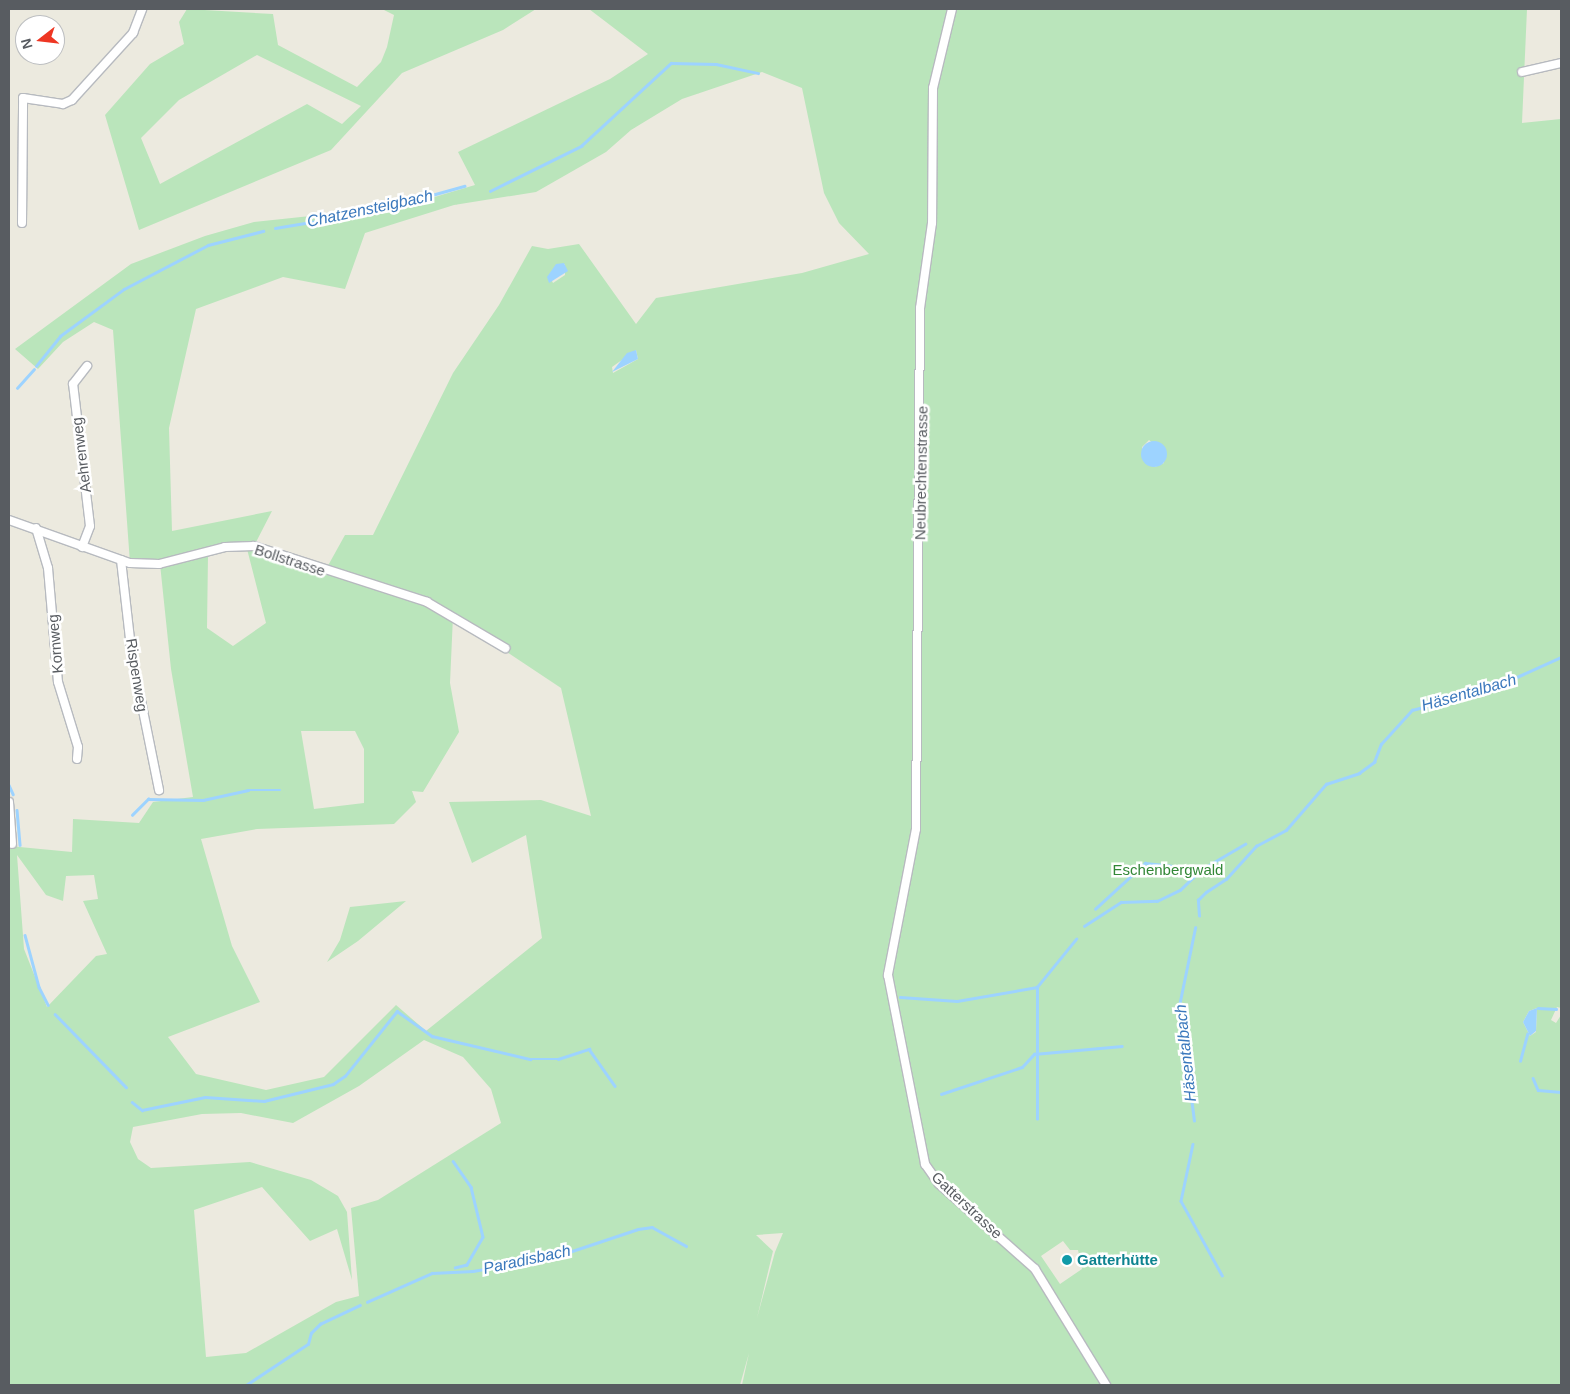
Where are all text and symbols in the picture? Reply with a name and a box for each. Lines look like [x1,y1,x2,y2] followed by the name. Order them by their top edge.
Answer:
[15,15,65,65] north arrow
[17,37,36,51] text: N
[305,186,435,232] water label: Chatzensteigbach
[911,406,931,540] street label: Neubrechtenstrasse
[67,416,95,494] street label: Aehrenweg
[252,540,328,580] street label: Bollstrasse
[43,614,67,674] street label: Kornweg
[122,637,152,713] street label: Rispenweg
[1419,670,1519,716] water label: Häsentalbach
[1113,861,1223,879] park label: Eschenbergwald
[1171,1003,1201,1103] water label: Häsentalbach
[928,1168,1006,1242] street label: Gatterstrasse
[482,1241,572,1279] water label: Paradisbach
[1077,1251,1158,1269] place label: Gatterhütte
[1061,1254,1073,1266] marker: Gatterhütte

